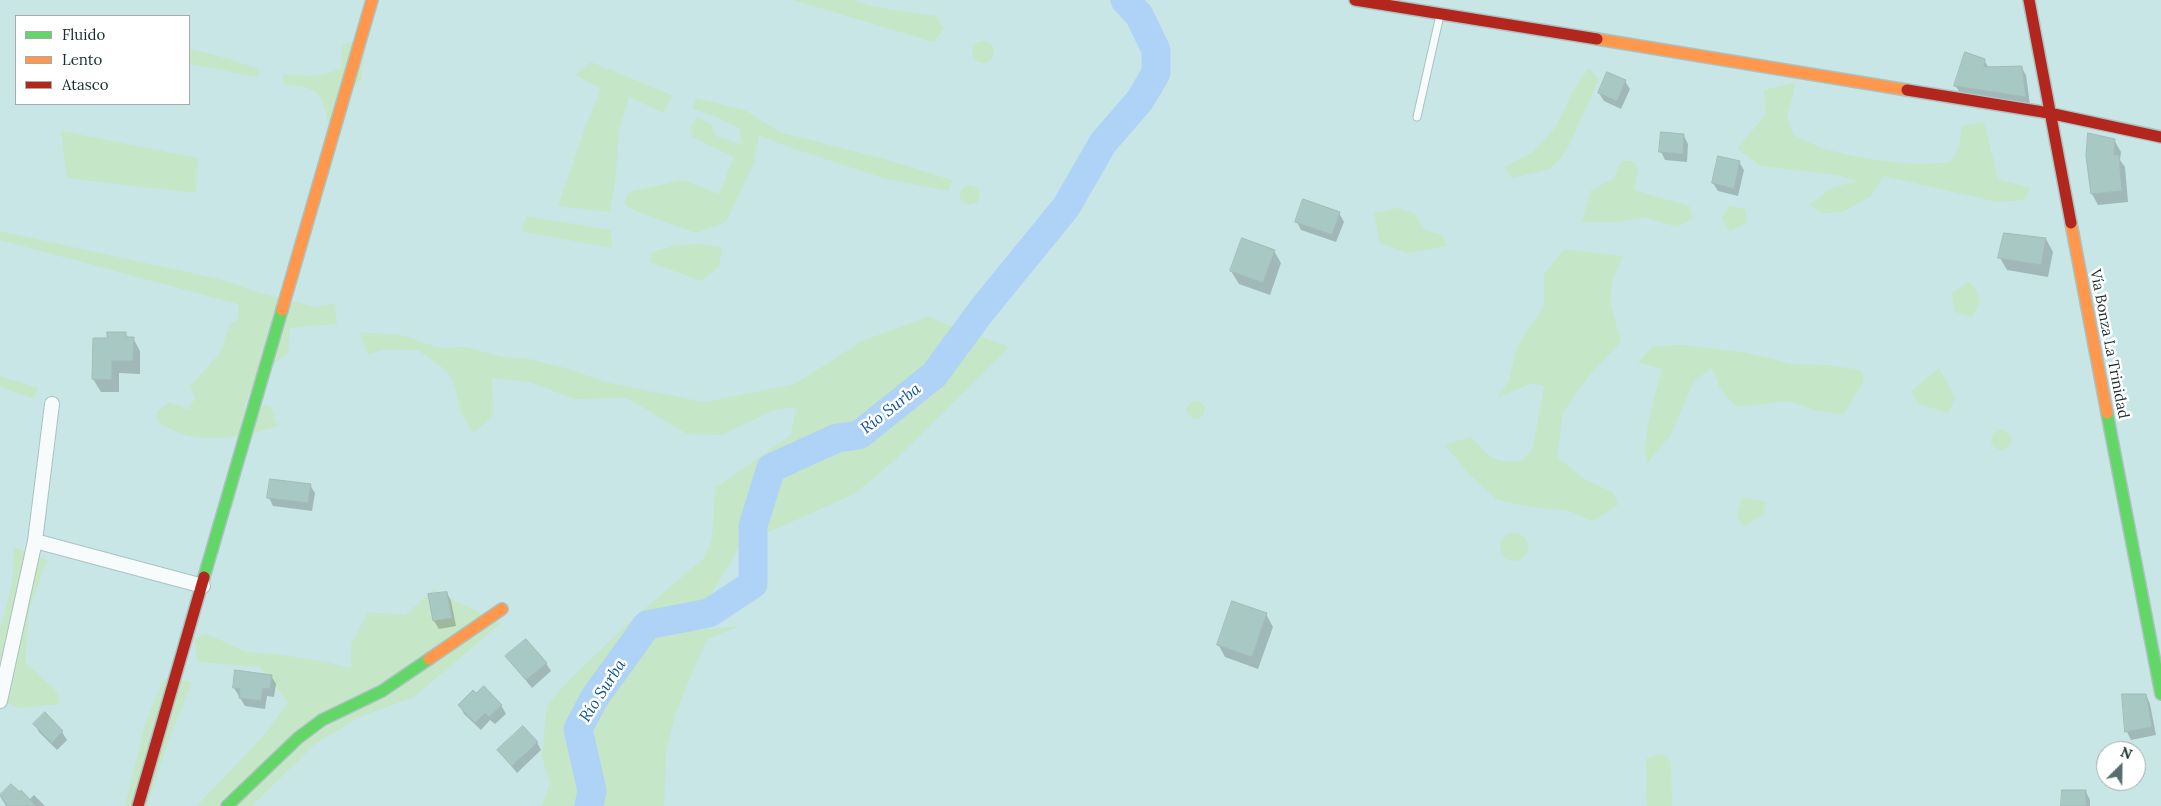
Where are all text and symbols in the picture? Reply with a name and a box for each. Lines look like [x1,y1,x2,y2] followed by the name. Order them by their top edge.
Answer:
[15,15,190,105] legend
[62,25,105,44] text: Fluido
[62,50,102,69] text: Lento
[62,75,108,94] text: Atasco
[2086,268,2132,420] street label: Vía Bonza La Trinidad
[857,380,925,438] water label: Río Surba
[576,656,630,726] water label: Río Surba
[2096,741,2146,791] north arrow
[2118,743,2135,764] text: N

